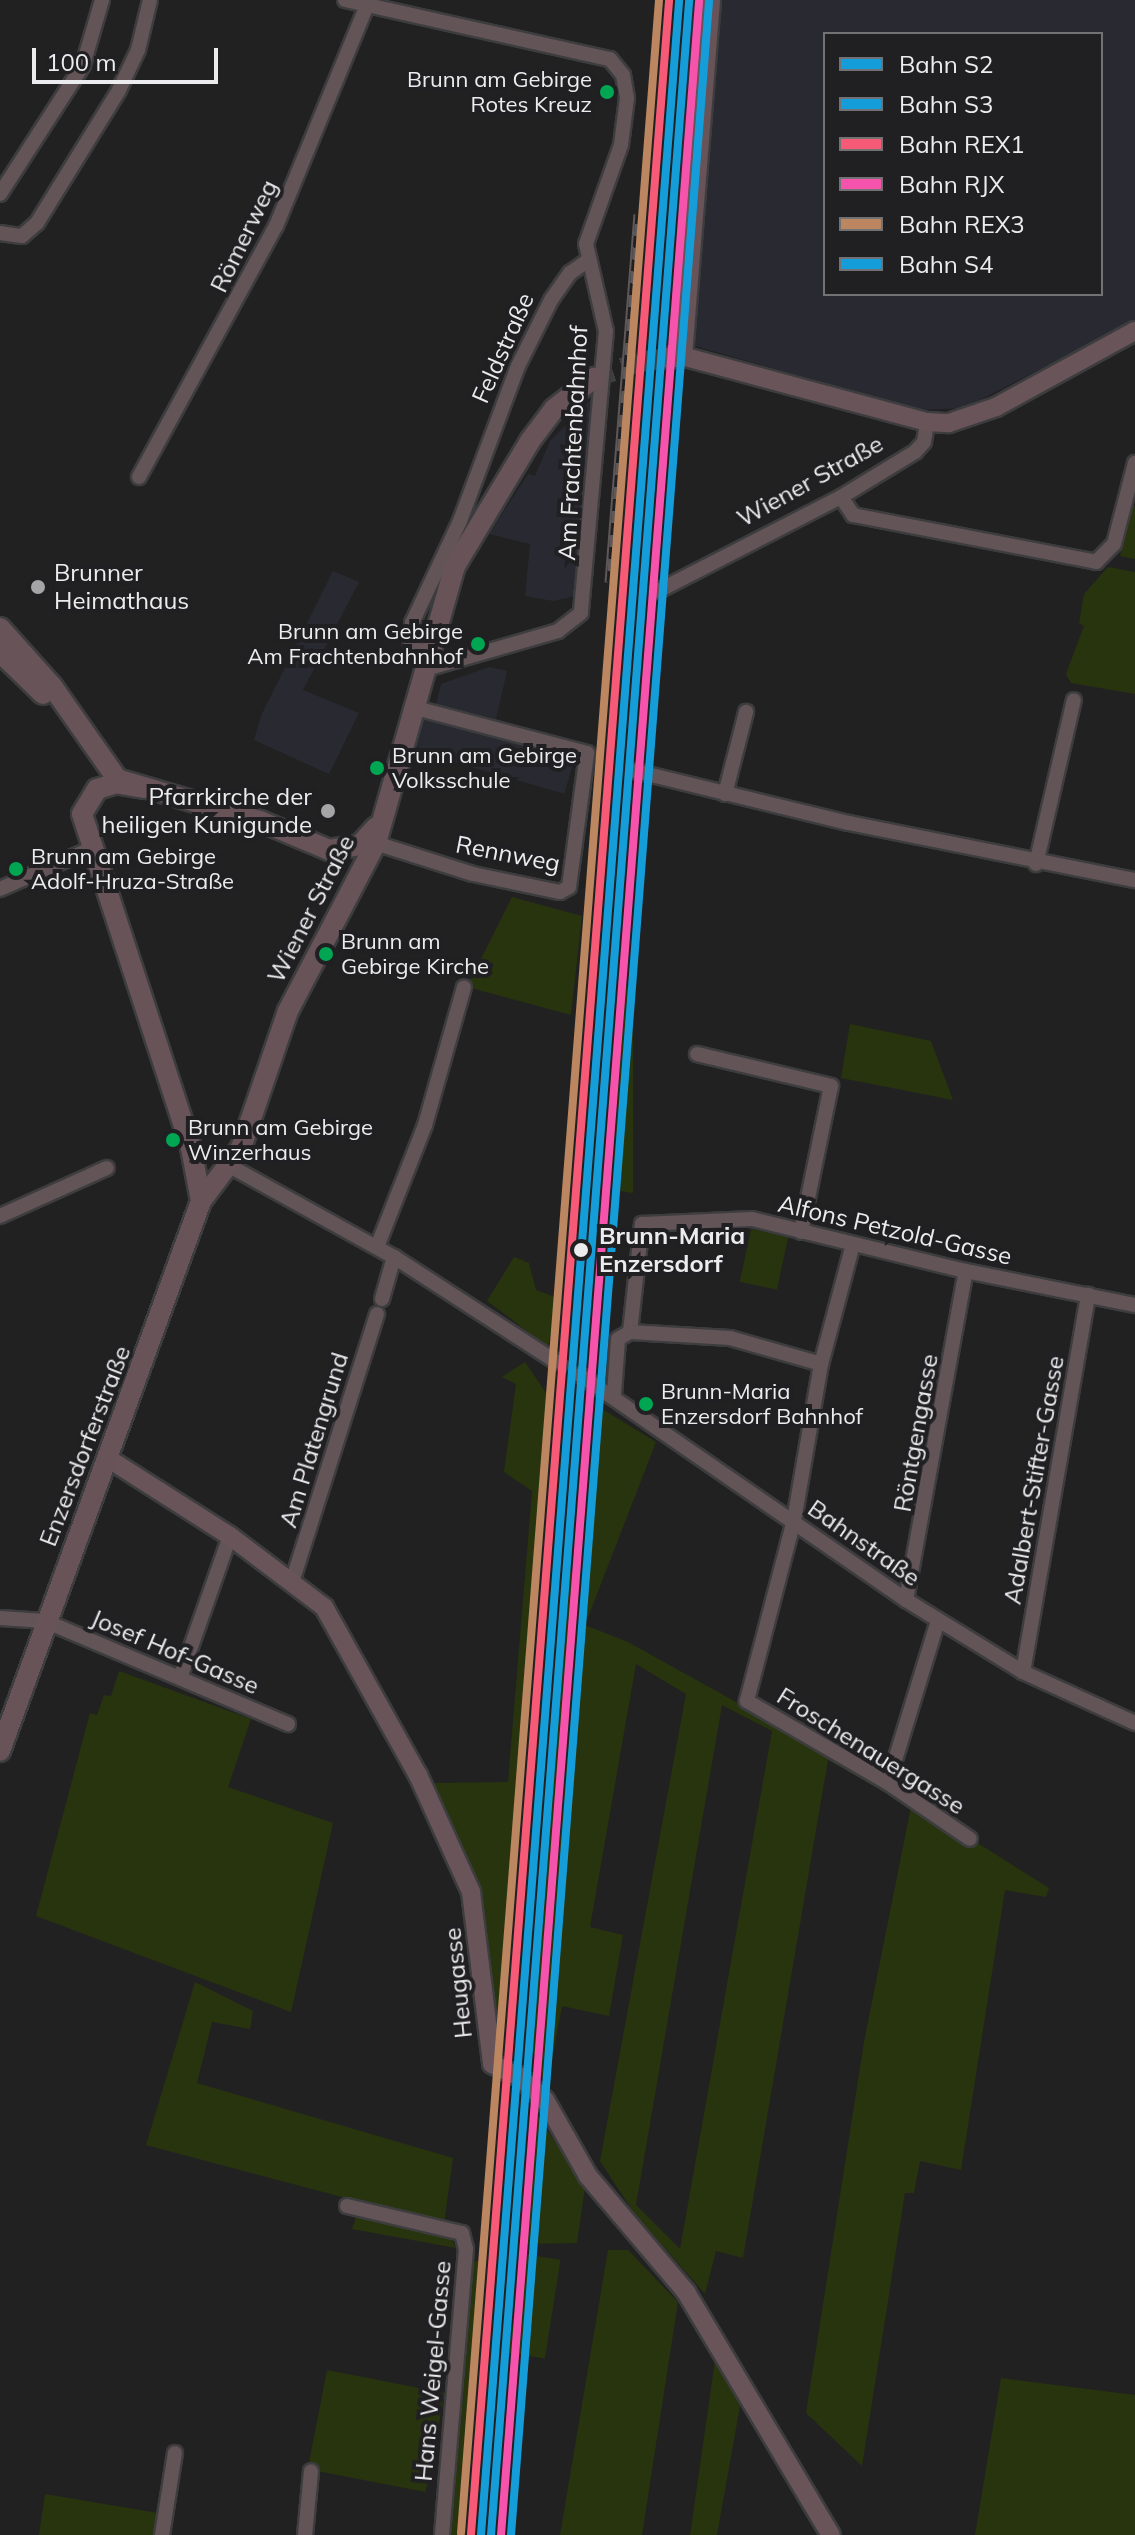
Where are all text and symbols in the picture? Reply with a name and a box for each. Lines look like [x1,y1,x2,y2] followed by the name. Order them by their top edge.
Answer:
[36,32,222,82] scale bar
[823,32,1103,296] legend
[46,47,117,77] text: 100 m
[899,49,993,79] text: Bahn S2
[407,66,592,118] place label: Brunn am Gebirge Rotes Kreuz
[599,84,615,100] marker: Brunn am Gebirge Rotes Kreuz
[899,89,993,119] text: Bahn S3
[899,129,1025,159] text: Bahn REX1
[899,169,1004,199] text: Bahn RJX
[204,175,284,297] street label: Römerweg
[899,209,1025,239] text: Bahn REX3
[899,249,993,279] text: Bahn S4
[466,288,540,408] street label: Feldstraße
[552,325,594,561] street label: Am Frachtenbahnhof
[732,429,888,533] street label: Wiener Straße
[54,559,189,615] place label: Brunner Heimathaus
[29,578,47,596] marker: Brunner Heimathaus
[247,618,463,670] place label: Brunn am Gebirge Am Frachtenbahnhof
[470,636,486,652] marker: Brunn am Gebirge Am Frachtenbahnhof
[392,742,577,794] place label: Brunn am Gebirge Volksschule
[369,760,385,776] marker: Brunn am Gebirge Volksschule
[101,783,312,839] place label: Pfarrkirche der heiligen Kunigunde
[319,802,337,820] marker: Pfarrkirche der heiligen Kunigunde
[261,830,361,988] street label: Wiener Straße
[453,830,563,878] street label: Rennweg
[31,843,234,894] place label: Brunn am Gebirge Adolf-Hruza-Straße
[8,861,24,877] marker: Brunn am Gebirge Adolf-Hruza-Straße
[341,928,489,980] place label: Brunn am Gebirge Kirche
[318,946,334,962] marker: Brunn am Gebirge Kirche
[188,1114,373,1166] place label: Brunn am Gebirge Winzerhaus
[165,1132,181,1148] marker: Brunn am Gebirge Winzerhaus
[775,1189,1015,1271] street label: Alfons Petzold-Gasse
[599,1222,745,1278] place label: Brunn-Maria Enzersdorf
[570,1239,592,1261] marker: Brunn-Maria Enzersdorf
[34,1342,136,1550] street label: Enzersdorferstraße
[274,1349,354,1531] street label: Am Platengrund
[888,1352,944,1514] street label: Röntgengasse
[998,1353,1070,1607] street label: Adalbert-Stifter-Gasse
[661,1378,863,1430] place label: Brunn-Maria Enzersdorf Bahnhof
[638,1396,654,1412] marker: Brunn-Maria Enzersdorf Bahnhof
[802,1494,926,1592] street label: Bahnstraße
[87,1604,263,1700] street label: Josef Hof-Gasse
[772,1682,970,1820] street label: Froschenauergasse
[438,1926,478,2040] street label: Heugasse
[409,2259,457,2483] street label: Hans Weigel-Gasse

